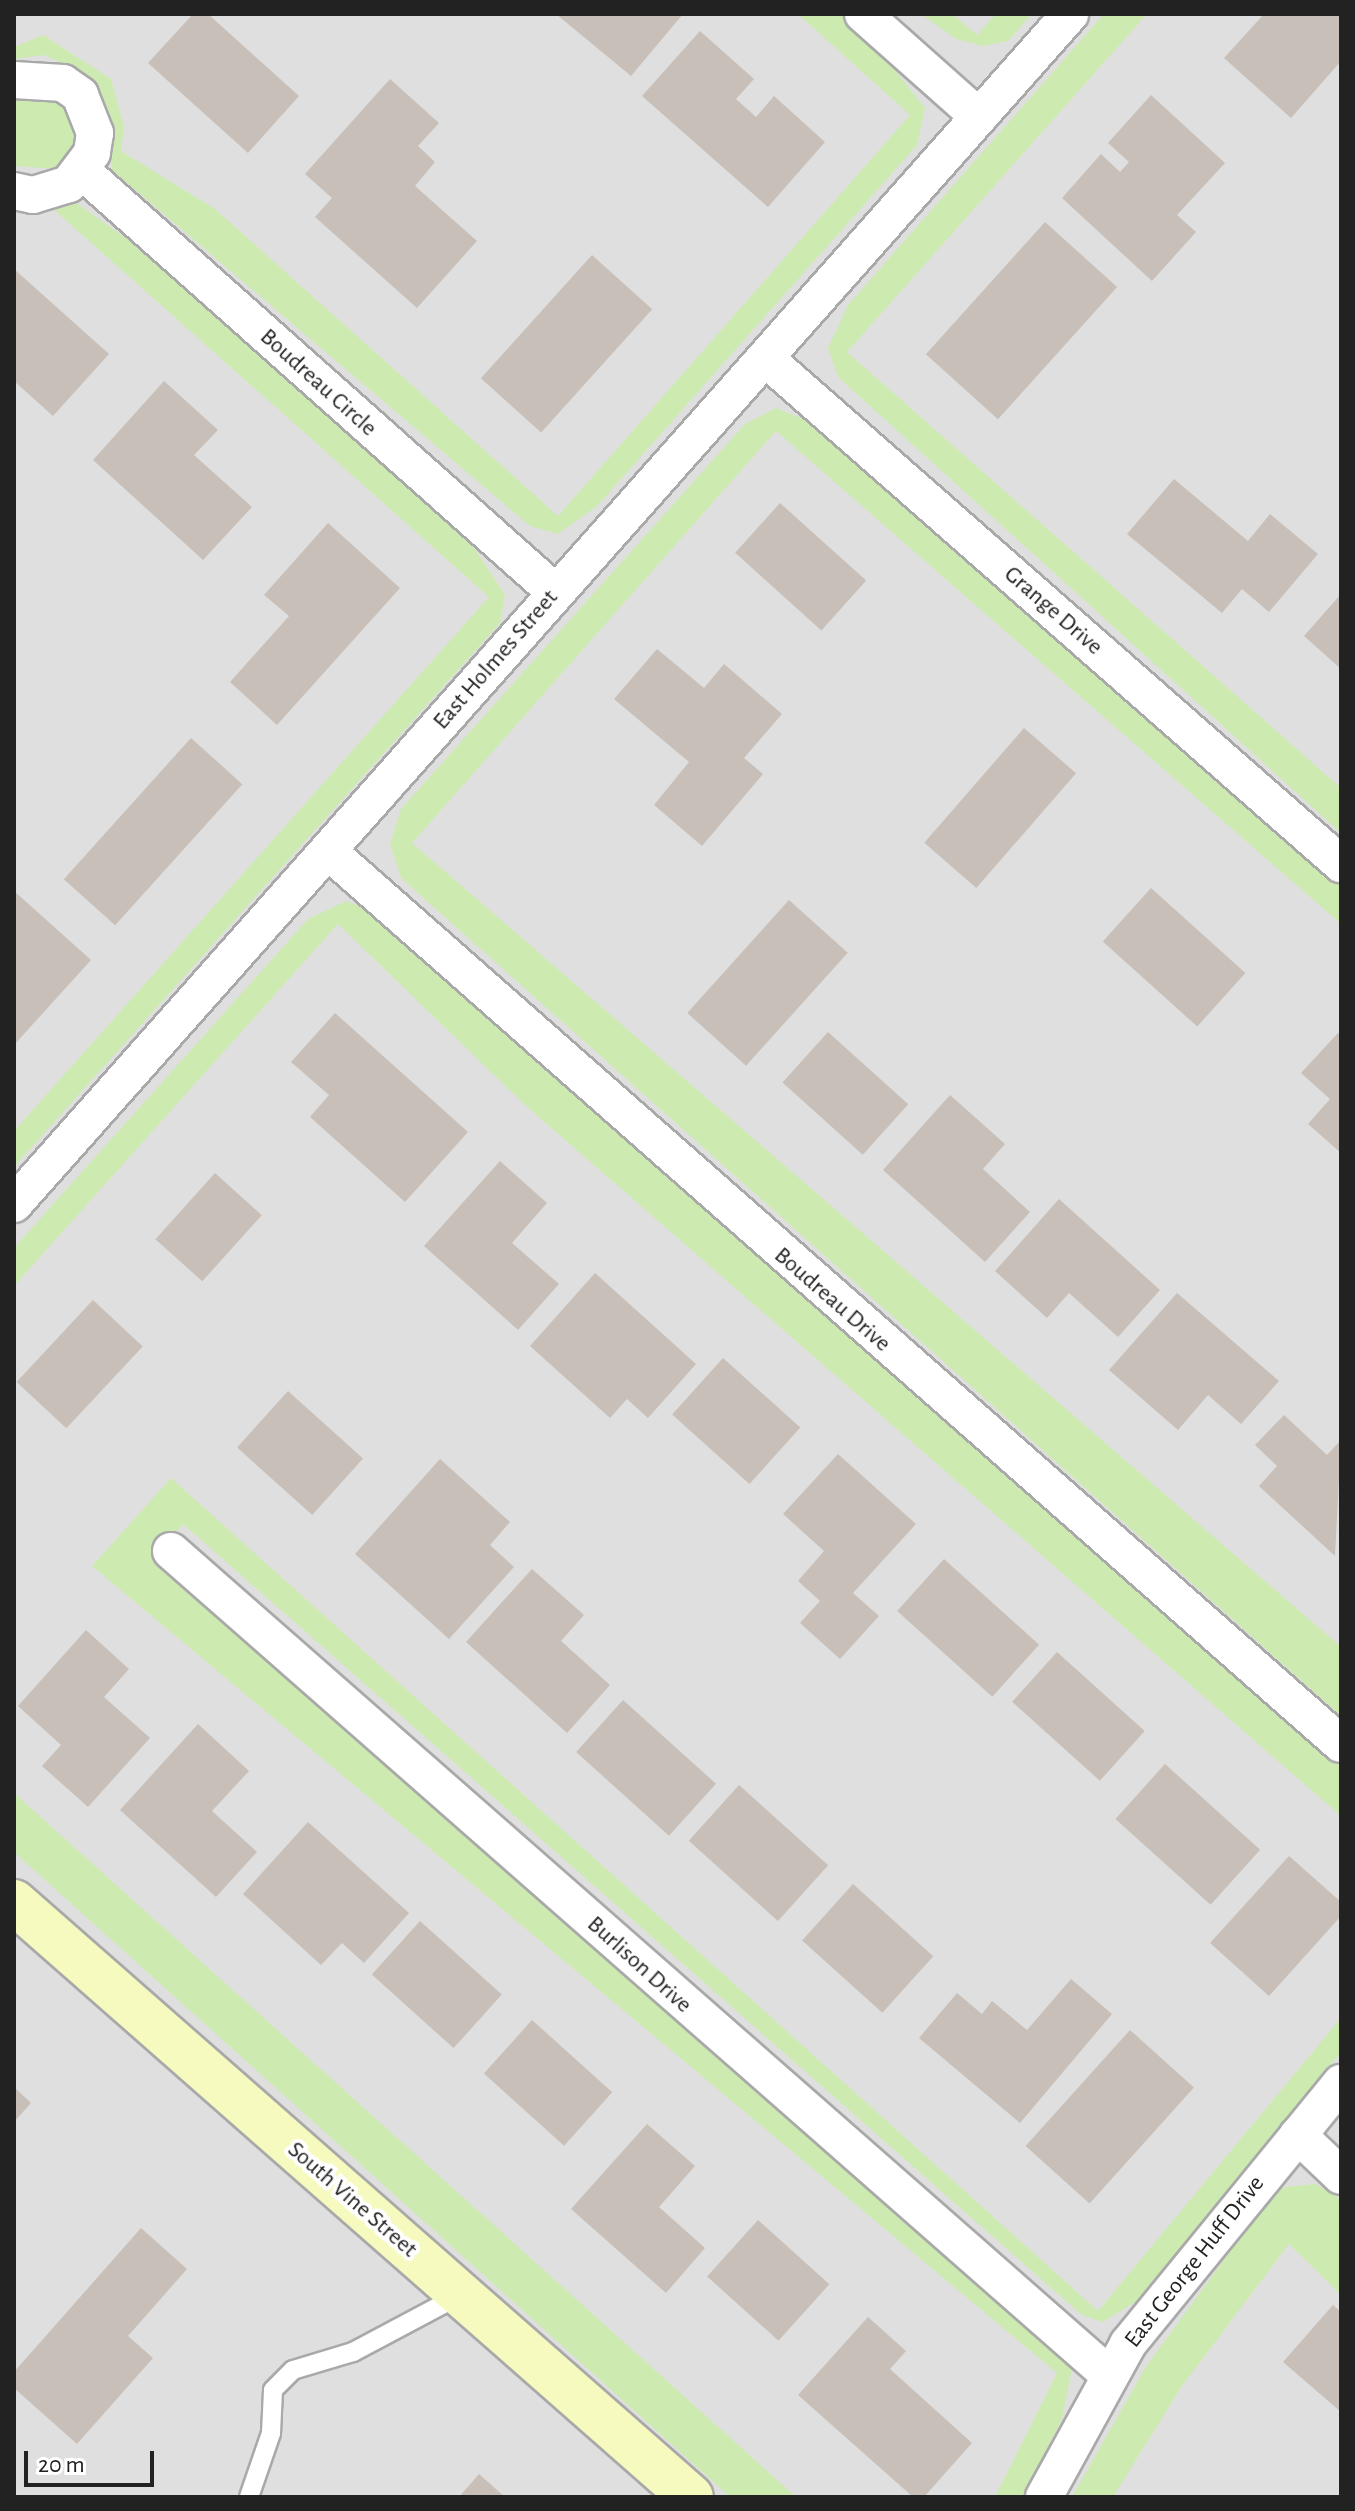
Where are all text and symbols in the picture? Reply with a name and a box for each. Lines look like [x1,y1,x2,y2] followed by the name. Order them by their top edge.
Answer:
[254,323,382,443] street label: Boudreau Circle
[998,560,1108,662] street label: Grange Drive
[427,584,565,736] street label: East Holmes Street
[768,1242,896,1358] street label: Boudreau Drive
[581,1910,697,2020] street label: Burlison Drive
[281,2136,423,2264] street label: South Vine Street
[1119,2170,1271,2354] street label: East George Huff Drive
[28,2435,158,2485] scale bar
[38,2453,85,2477] text: 20 m

